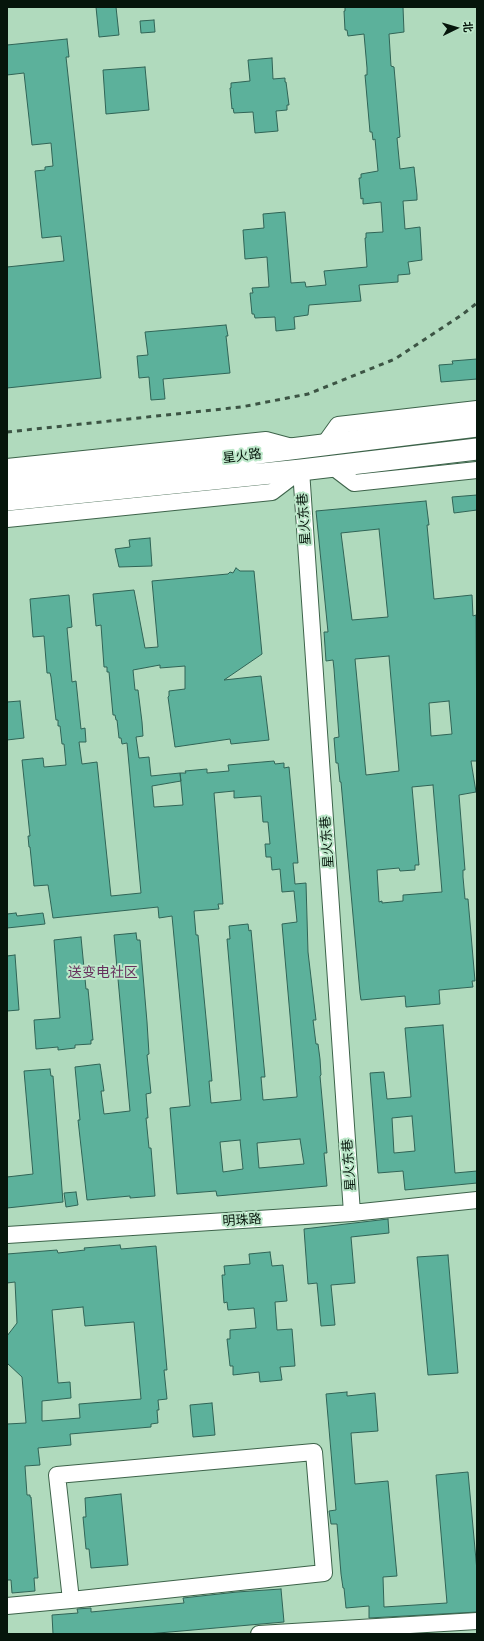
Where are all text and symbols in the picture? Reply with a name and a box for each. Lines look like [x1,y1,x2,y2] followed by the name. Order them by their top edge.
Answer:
[436,8,476,48] north arrow
[461,21,475,33] text: 北
[222,446,262,466] street label: 星火路
[294,493,314,545] street label: 星火东巷
[317,816,337,868] street label: 星火东巷
[68,964,138,980] district label: 送变电社区
[339,1139,359,1191] street label: 星火东巷
[222,1211,262,1229] street label: 明珠路

